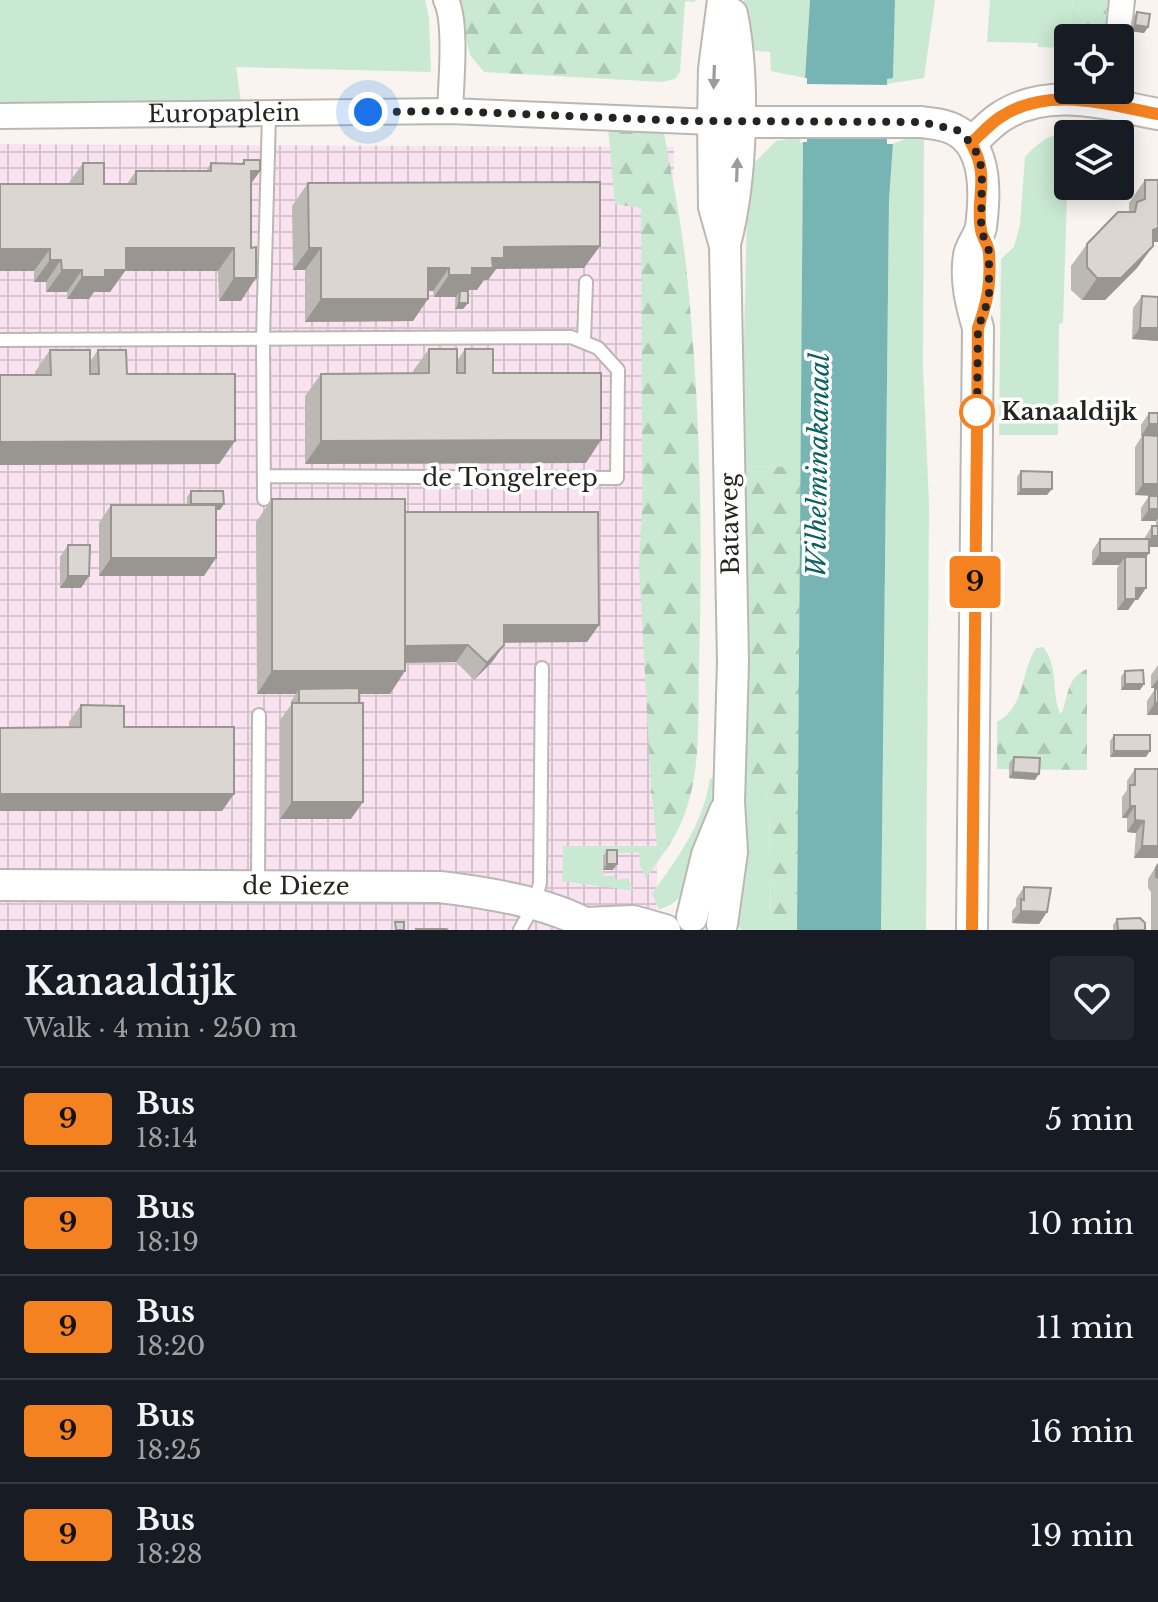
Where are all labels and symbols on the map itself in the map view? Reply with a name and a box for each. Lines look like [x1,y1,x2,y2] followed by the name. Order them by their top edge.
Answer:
[708,65,721,90] one-way arrow
[348,92,388,132] your location
[148,98,300,128] street label: Europaplein
[730,157,743,182] one-way arrow
[800,352,836,577] water label: Wilhelminakanaal
[960,395,994,429] marker: Kanaaldijk
[1001,397,1138,426] place label: Kanaaldijk
[422,463,598,492] street label: de Tongelreep
[714,472,745,575] street label: Bataweg
[949,556,1001,608] line badge: 9
[242,871,350,901] street label: de Dieze

